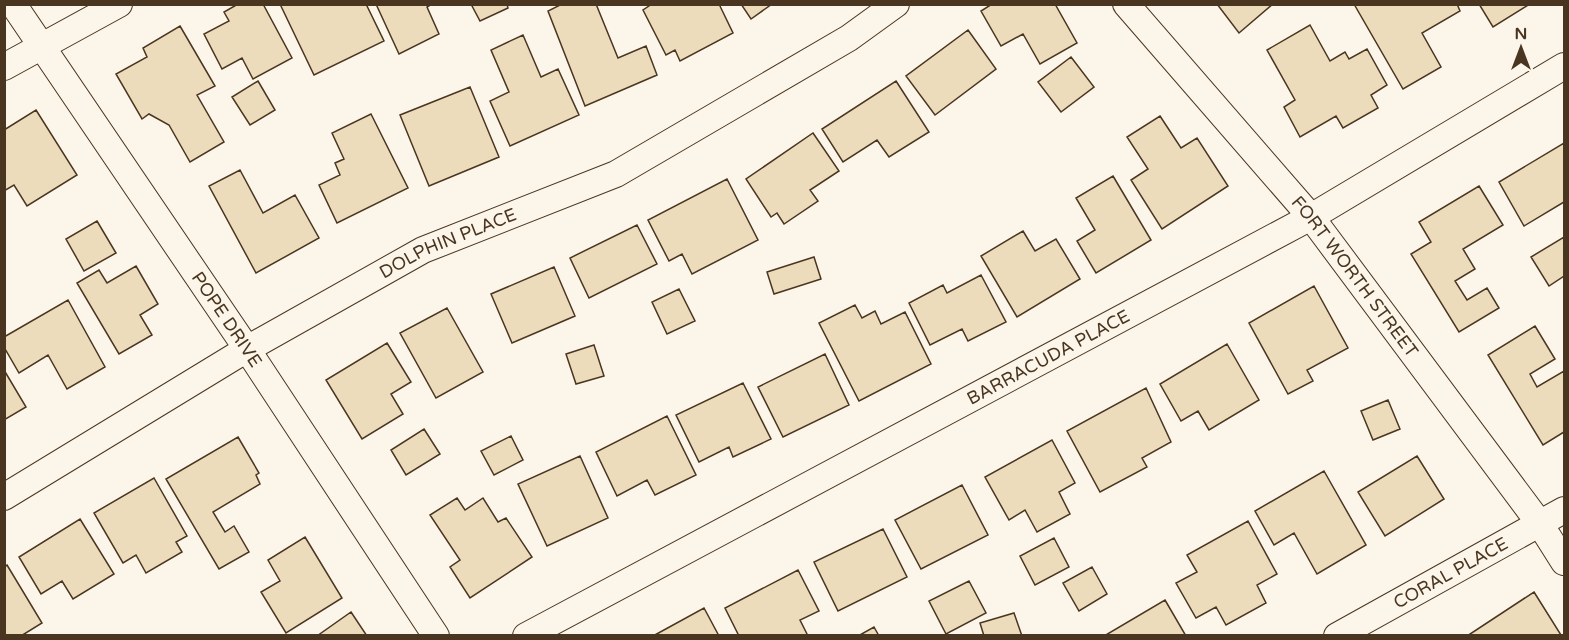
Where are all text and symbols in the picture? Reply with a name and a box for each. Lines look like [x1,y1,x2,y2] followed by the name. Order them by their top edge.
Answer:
[1491,18,1551,78] north arrow
[1515,24,1527,44] text: N
[1287,191,1423,362] street label: FORT WORTH STREET
[375,203,520,283] street label: DOLPHIN PLACE
[187,267,267,371] street label: POPE DRIVE
[963,305,1134,410] street label: BARRACUDA PLACE
[1390,532,1512,613] street label: CORAL PLACE

